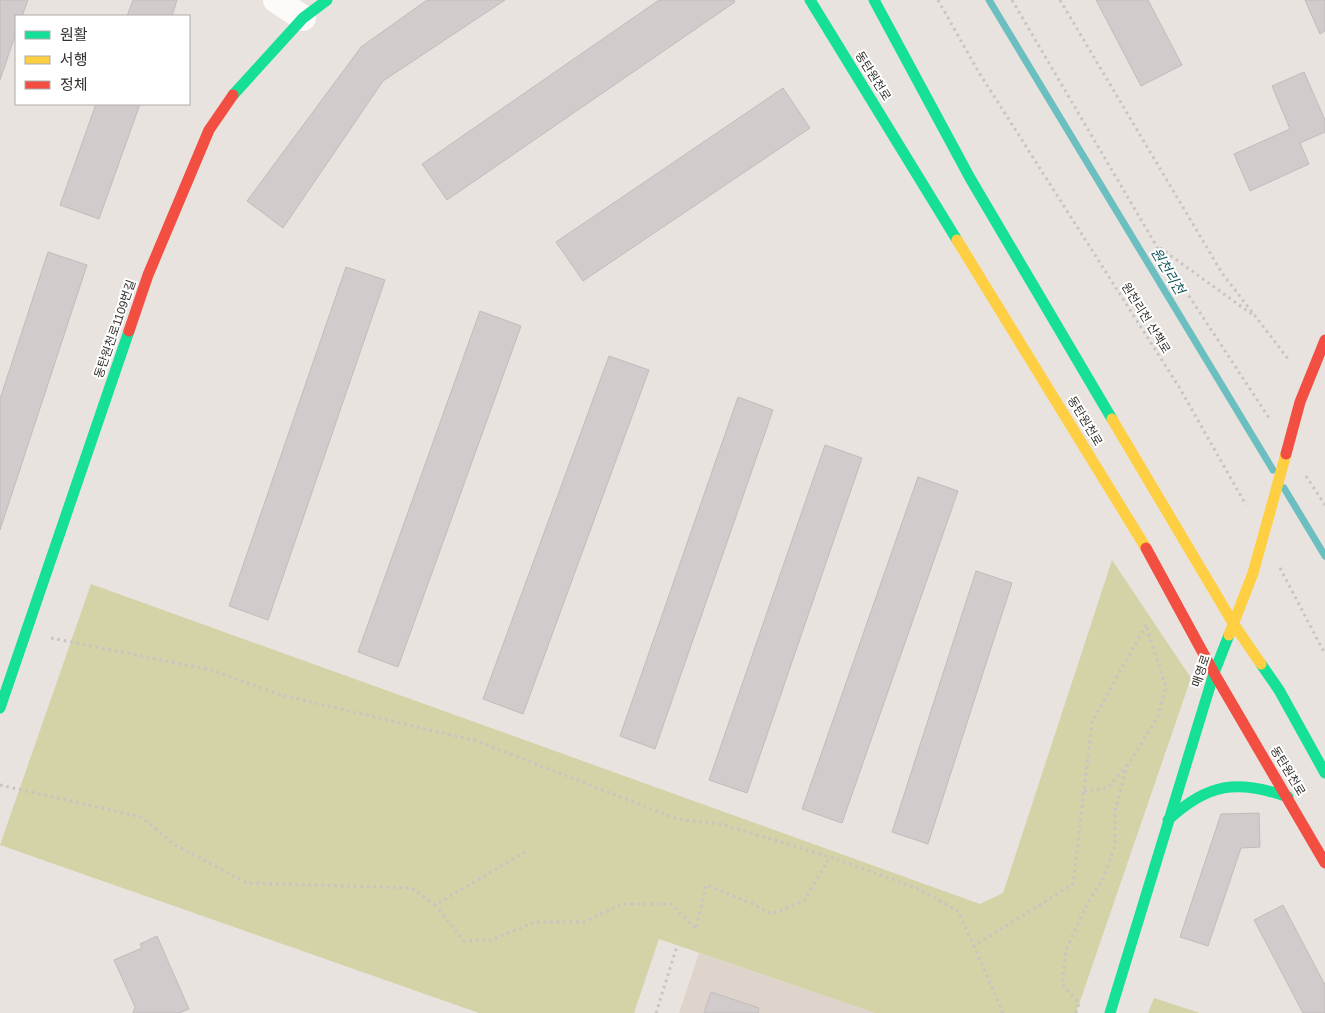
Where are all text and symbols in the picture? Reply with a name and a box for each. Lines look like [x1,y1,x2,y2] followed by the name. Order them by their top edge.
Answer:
[15,15,190,105] legend
[60,26,88,43] text: 원활
[852,49,894,103] street label: 동탄원천로
[60,51,88,68] text: 서행
[60,76,88,93] text: 정체
[1148,245,1189,298] water label: 원천리천
[92,278,138,380] street label: 동탄원천로1109번길
[1119,280,1173,356] street label: 원천리천 산책로
[1065,394,1105,448] street label: 동탄원천로
[1189,653,1213,689] street label: 매영로
[1268,744,1308,798] street label: 동탄원천로

